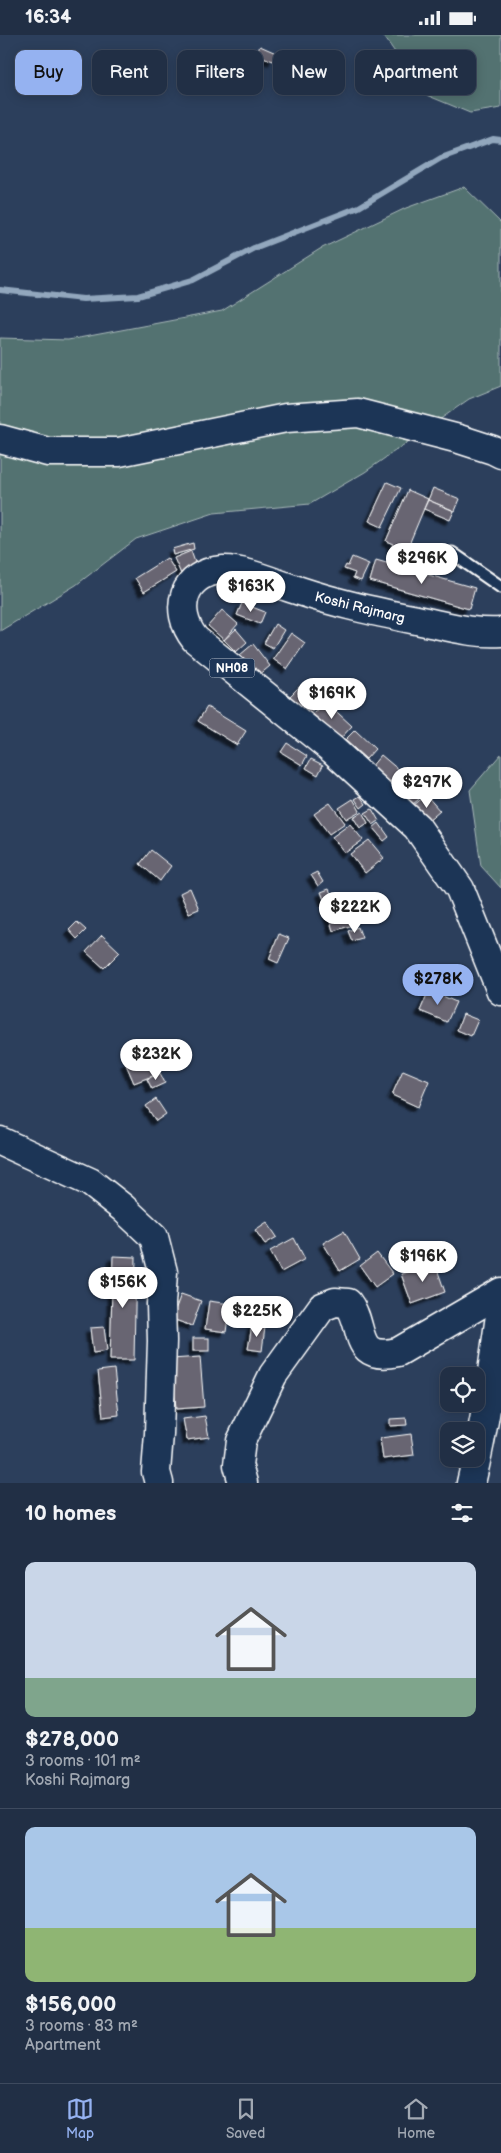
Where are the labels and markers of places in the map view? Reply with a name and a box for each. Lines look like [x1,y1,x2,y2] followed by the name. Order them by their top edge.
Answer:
[387,543,457,585] pin: $296K
[216,571,286,613] pin: $163K
[297,677,367,720] pin: $169K
[392,767,462,809] pin: $297K
[320,891,390,934] pin: $222K
[403,963,473,1006] pin: $278K
[121,1039,191,1081] pin: $232K
[388,1241,458,1283] pin: $196K
[88,1267,158,1309] pin: $156K
[222,1295,292,1338] pin: $225K

